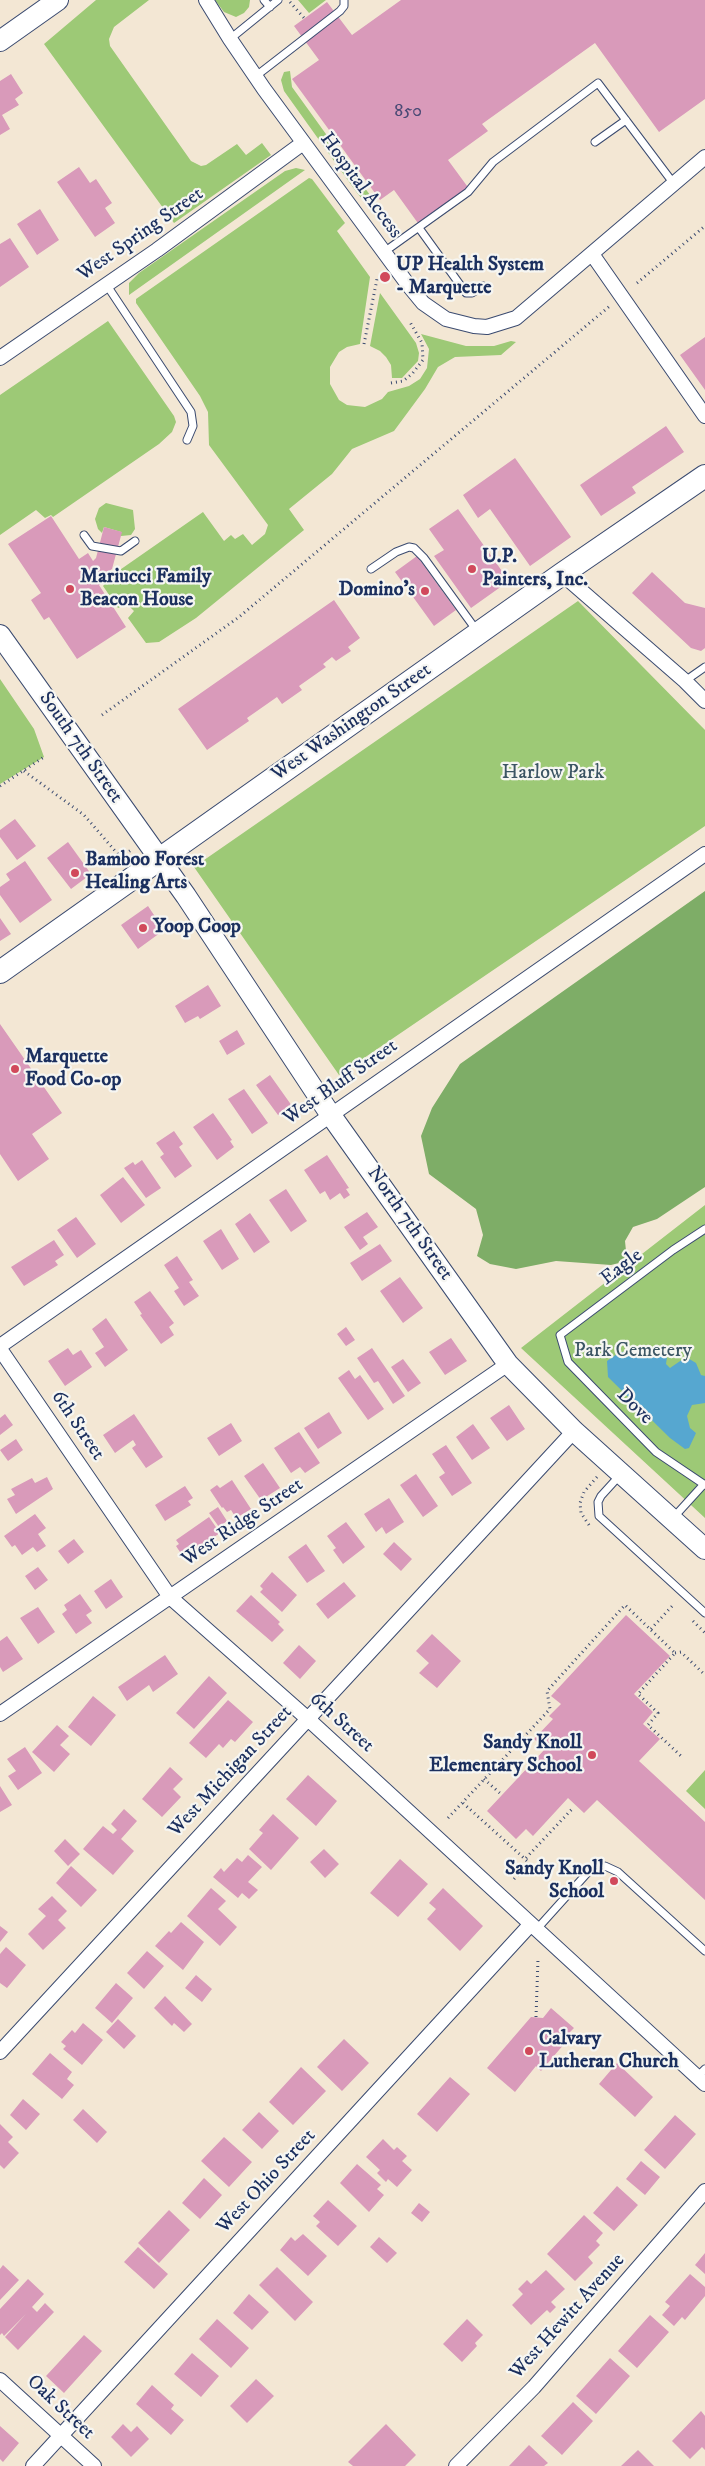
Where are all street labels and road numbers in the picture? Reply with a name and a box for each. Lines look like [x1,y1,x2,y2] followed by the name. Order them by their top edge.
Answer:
[314,128,406,244] street label: Hospital Access
[74,183,208,287] street label: West Spring Street
[268,659,436,787] street label: West Washington Street
[33,688,127,808] street label: South 7th Street
[279,1035,403,1131] street label: West Bluff Street
[361,1163,457,1285] street label: North 7th Street
[596,1244,648,1292] street label: Eagle
[611,1384,657,1430] street label: Dove
[45,1387,109,1465] street label: 6th Street
[178,1474,308,1572] street label: West Ridge Street
[304,1688,378,1758] street label: 6th Street
[164,1701,298,1843] street label: West Michigan Street
[213,2125,321,2239] street label: West Ohio Street
[505,2249,631,2385] street label: West Hewitt Avenue
[21,2371,99,2445] street label: Oak Street

